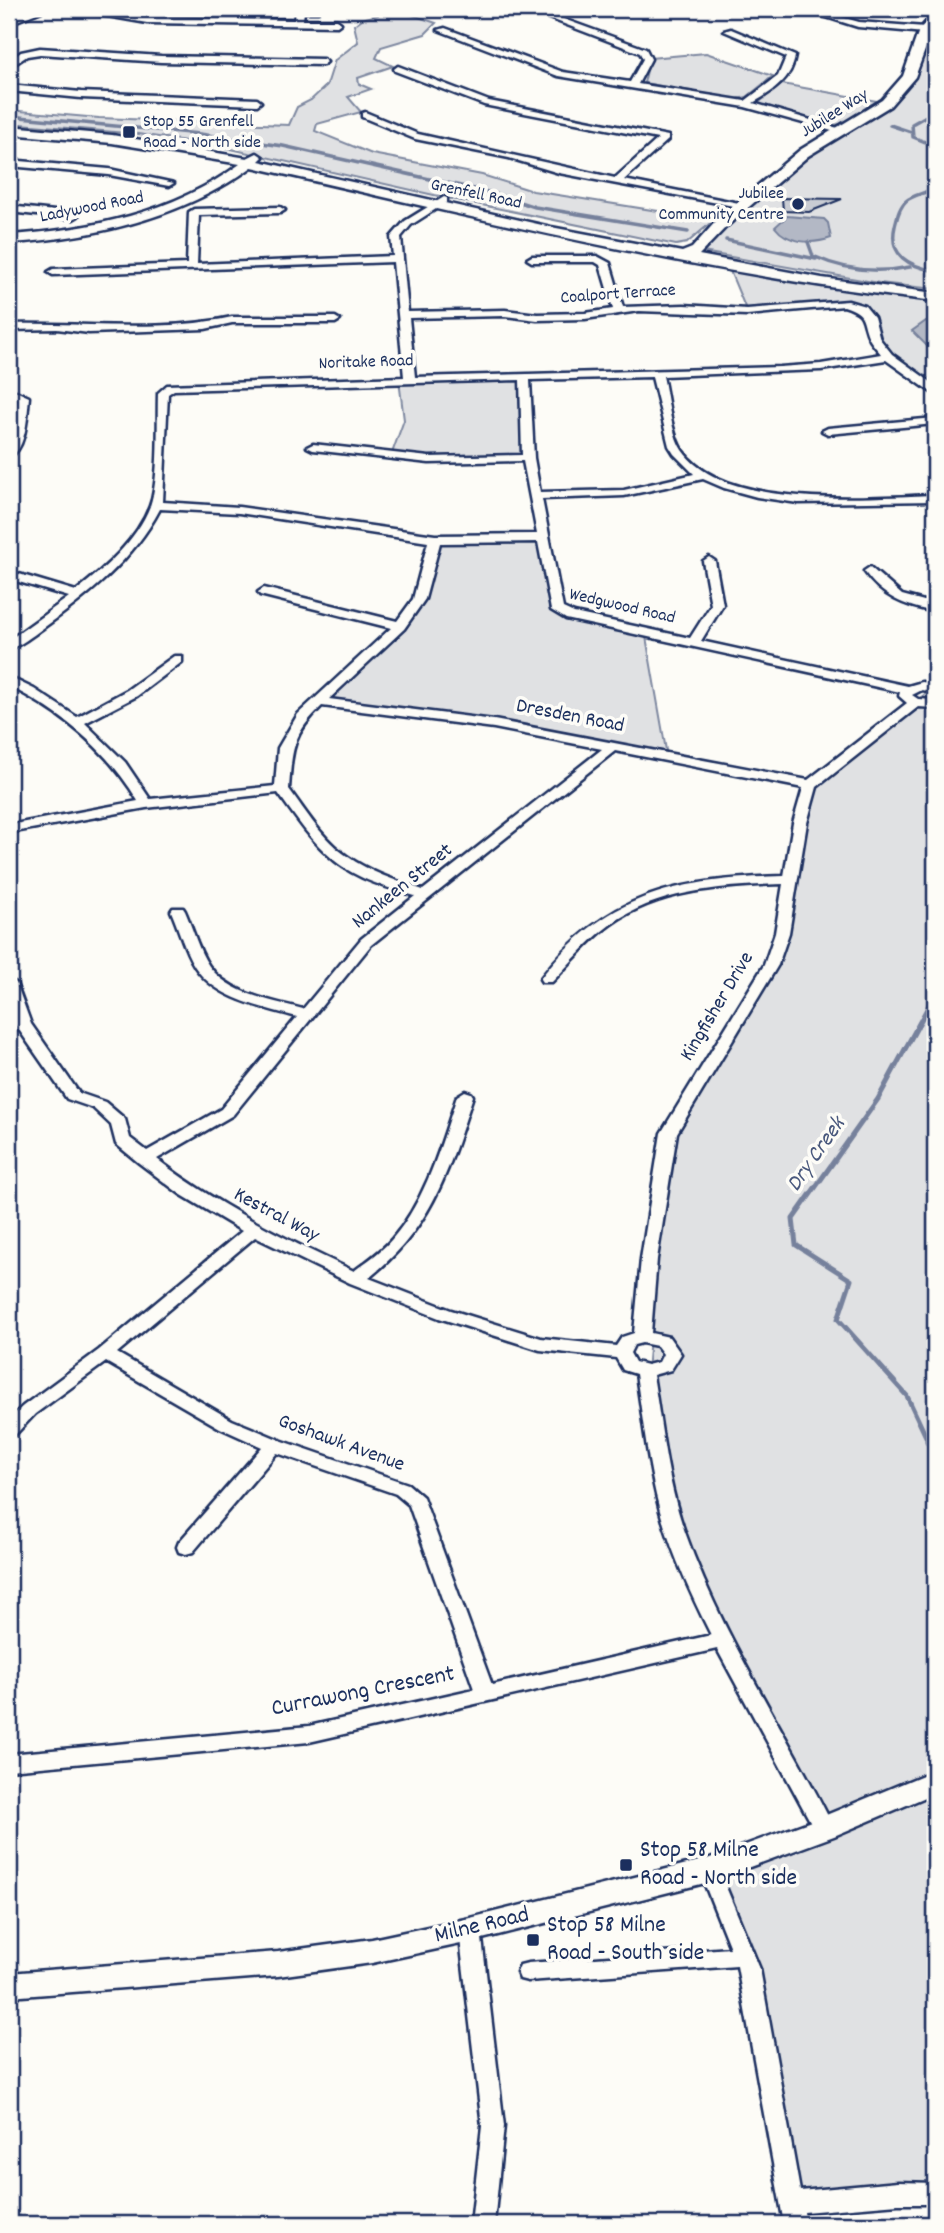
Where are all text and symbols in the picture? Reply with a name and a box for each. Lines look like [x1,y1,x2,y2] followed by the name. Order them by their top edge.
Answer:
[796,83,874,145] street label: Jubilee Way
[143,110,261,156] place label: Stop 55 Grenfell Road - North side
[121,124,137,140] marker: Stop 55 Grenfell Road - North side
[428,173,524,217] street label: Grenfell Road
[659,182,784,228] place label: Jubilee Community Centre
[38,186,146,230] street label: Ladywood Road
[790,196,806,212] marker: Jubilee Community Centre
[560,278,677,311] street label: Coalport Terrace
[318,349,414,377] street label: Noritake Road
[566,583,678,631] street label: Wedgwood Road
[513,692,627,742] street label: Dresden Road
[346,837,460,937] street label: Nankeen Street
[673,947,763,1067] street label: Kingfisher Drive
[779,1109,856,1199] water label: Dry Creek
[228,1181,325,1251] street label: Kestral Way
[274,1407,408,1481] street label: Goshawk Avenue
[268,1658,458,1726] street label: Currawong Crescent
[640,1834,797,1896] place label: Stop 58 Milne Road - North side
[618,1857,634,1873] marker: Stop 58 Milne Road - North side
[431,1899,533,1953] street label: Milne Road
[547,1909,704,1971] place label: Stop 58 Milne Road - South side
[525,1932,541,1948] marker: Stop 58 Milne Road - South side

